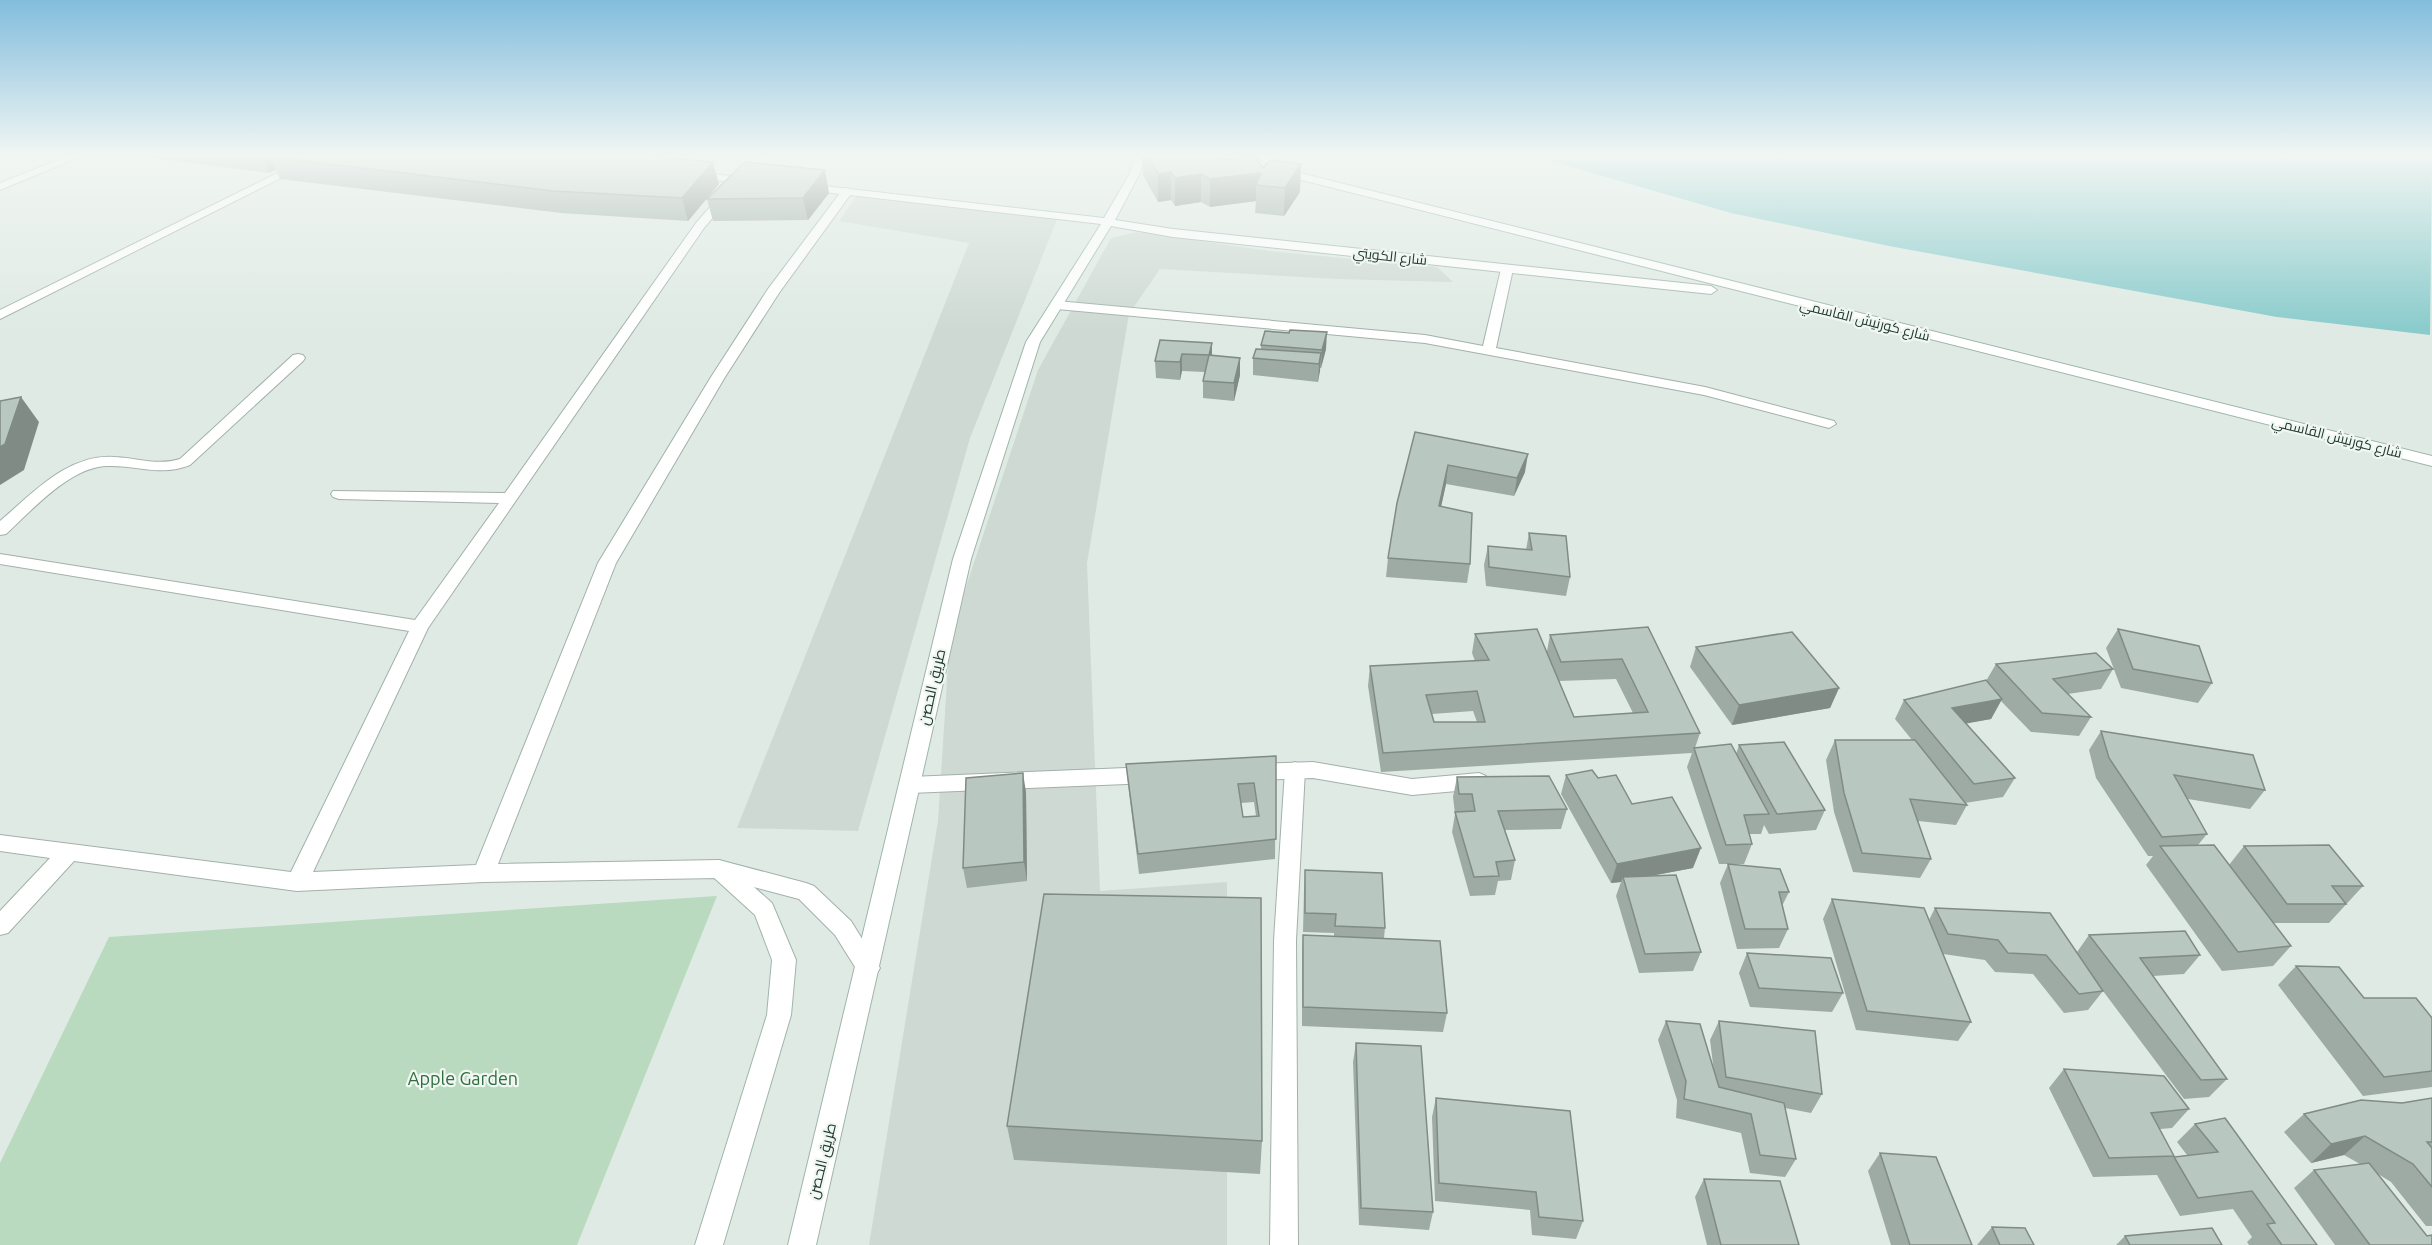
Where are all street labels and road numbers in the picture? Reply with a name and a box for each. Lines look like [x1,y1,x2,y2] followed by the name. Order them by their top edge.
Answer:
[1352,244,1428,272] street label: شارع الكويتي
[1797,296,1932,348] street label: شارع كورنيش القاسمي
[2269,413,2404,465] street label: شارع كورنيش القاسمي
[914,647,950,727] street label: طريق الحصن
[804,1121,841,1201] street label: طريق الحصن

